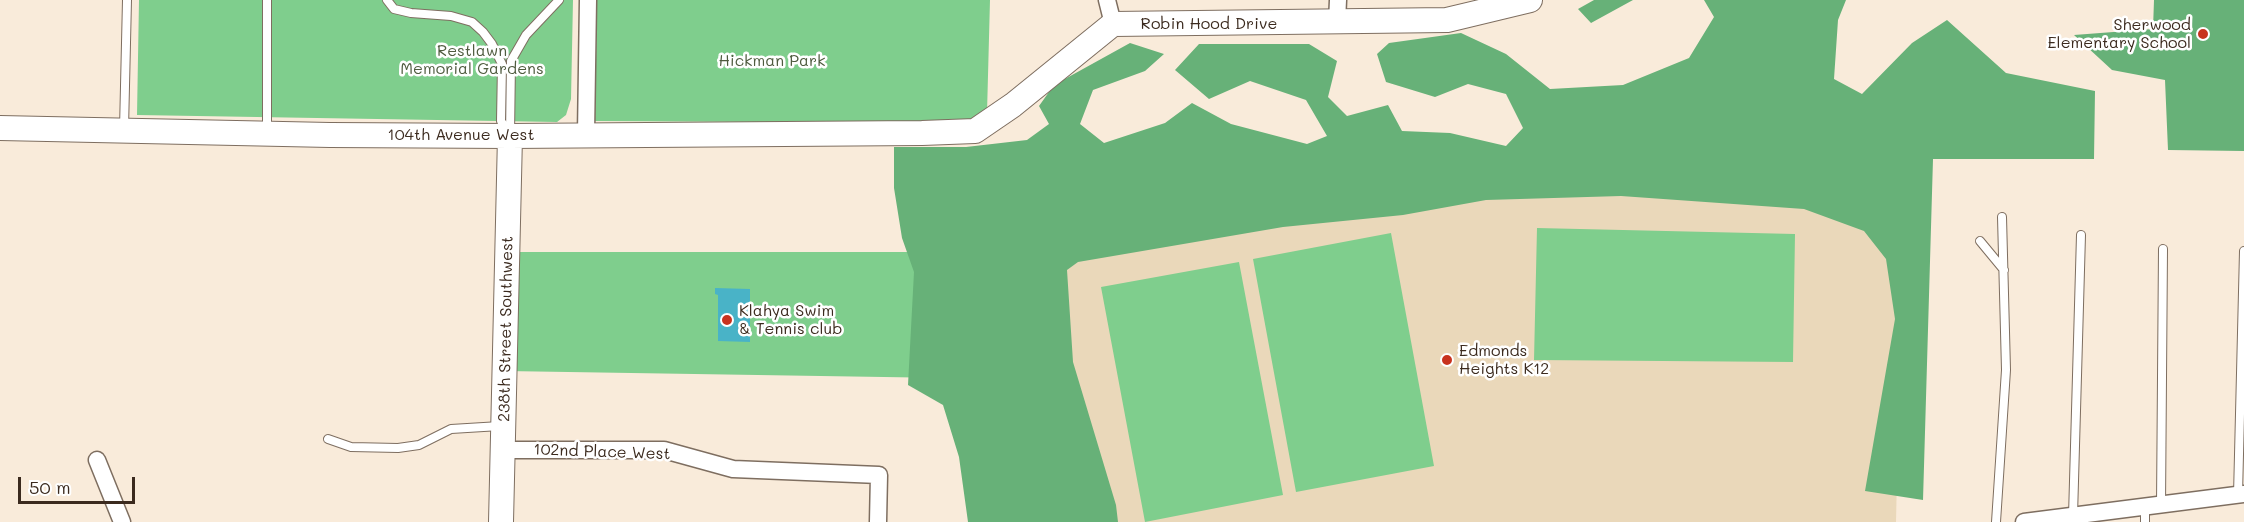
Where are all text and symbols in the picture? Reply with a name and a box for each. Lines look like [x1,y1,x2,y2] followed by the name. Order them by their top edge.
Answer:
[1141,14,1277,34] street label: Robin Hood Drive
[2047,15,2191,53] place label: Sherwood Elementary School
[2196,27,2210,41] marker: Sherwood Elementary School
[400,41,544,79] park label: Restlawn Memorial Gardens
[718,51,826,71] park label: Hickman Park
[388,125,534,145] street label: 104th Avenue West
[495,236,517,422] street label: 238th Street Southwest
[739,301,842,339] place label: Klahya Swim & Tennis club
[720,313,734,327] marker: Klahya Swim & Tennis club
[1459,341,1549,379] place label: Edmonds Heights K12
[1440,353,1454,367] marker: Edmonds Heights K12
[533,440,671,464] street label: 102nd Place West
[21,465,138,503] scale bar
[29,475,71,499] text: 50 m

